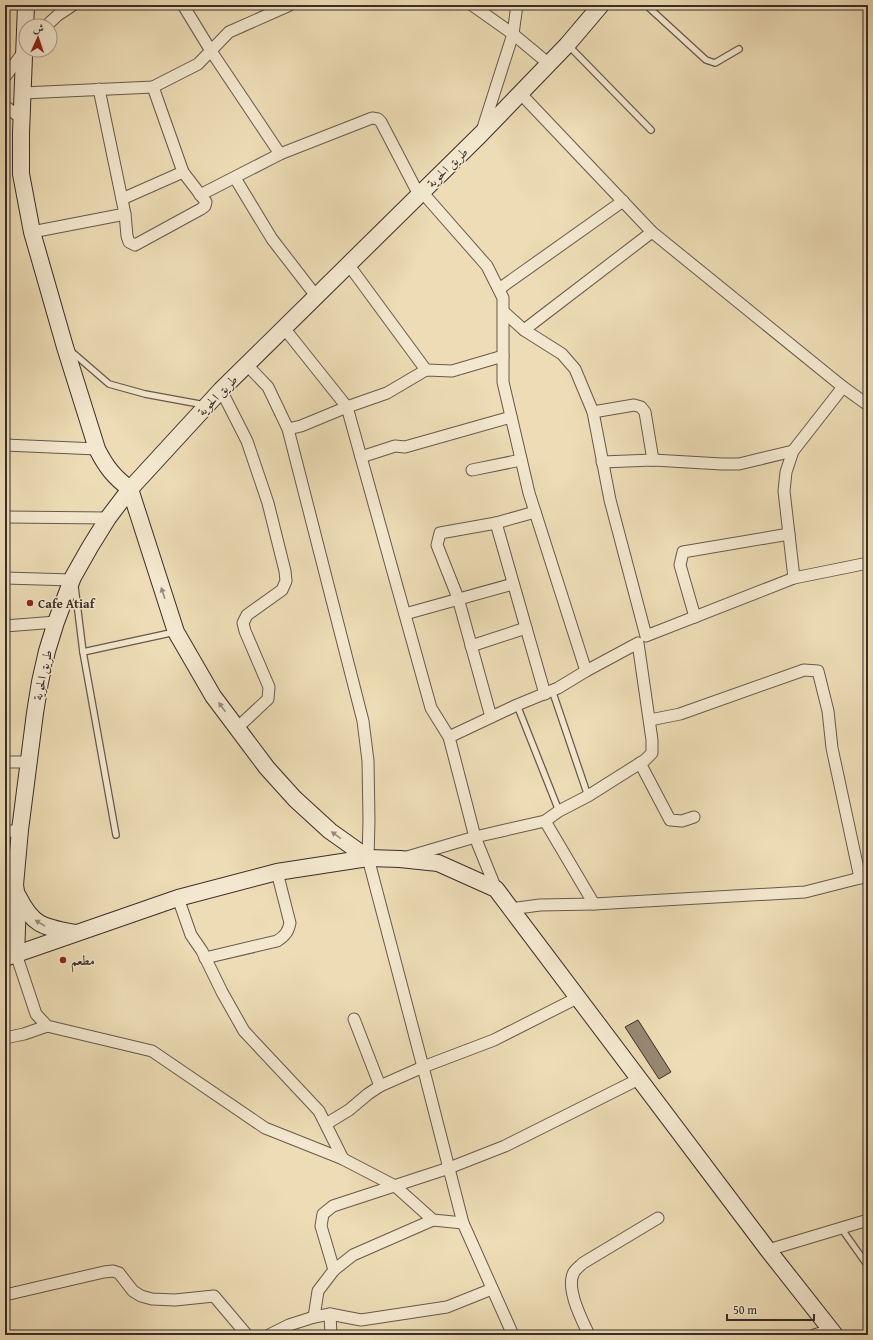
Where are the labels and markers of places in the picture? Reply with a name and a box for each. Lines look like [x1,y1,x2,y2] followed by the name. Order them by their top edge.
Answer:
[38,594,96,613] place label: Cafe Atiaf
[25,598,35,608] marker: Cafe Atiaf
[71,951,95,973] place label: مطعم
[58,955,68,965] marker: مطعم

